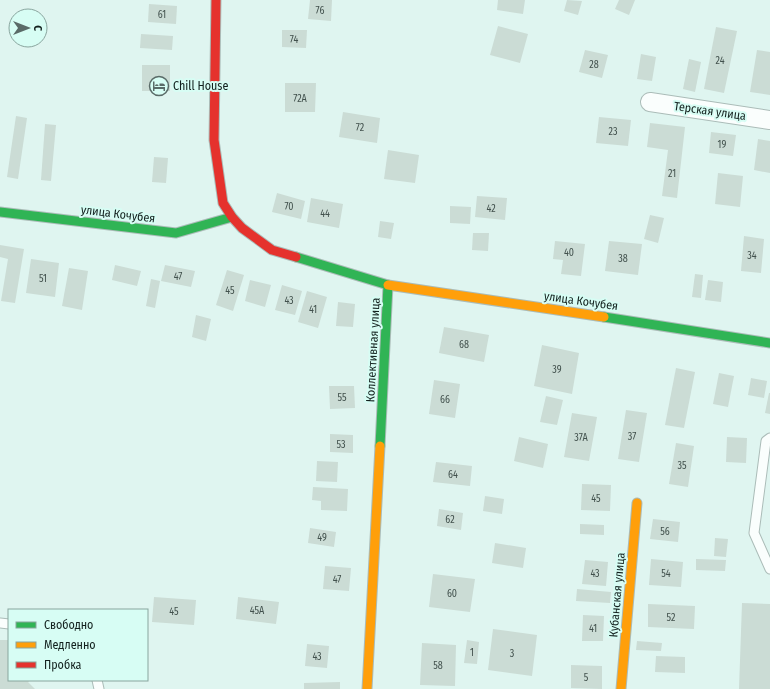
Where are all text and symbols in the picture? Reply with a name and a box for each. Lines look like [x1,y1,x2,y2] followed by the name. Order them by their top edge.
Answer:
[316,5,324,17] house number: 76
[8,8,48,48] north arrow
[158,9,166,21] house number: 61
[31,25,44,31] text: С
[290,34,298,46] house number: 74
[715,55,725,67] house number: 24
[589,59,599,71] house number: 28
[148,75,170,97] hotel icon: Chill House
[173,79,228,93] place label: Chill House
[293,93,308,105] house number: 72А
[673,99,747,123] street label: Терская улица
[356,122,365,134] house number: 72
[609,126,618,138] house number: 23
[718,139,727,151] house number: 19
[668,168,676,180] house number: 21
[284,201,294,213] house number: 70
[80,203,156,225] street label: улица Кочубея
[486,203,496,215] house number: 42
[320,208,330,220] house number: 44
[564,247,574,259] house number: 40
[747,250,757,262] house number: 34
[618,253,628,265] house number: 38
[174,271,182,283] house number: 47
[39,273,47,285] house number: 51
[225,285,235,297] house number: 45
[543,289,619,313] street label: улица Кочубея
[284,295,294,307] house number: 43
[363,297,383,403] street label: Коллективная улица
[309,304,317,316] house number: 41
[459,339,469,351] house number: 68
[552,364,562,376] house number: 39
[337,392,347,404] house number: 55
[440,394,450,406] house number: 66
[628,431,636,443] house number: 37
[574,432,588,444] house number: 37А
[336,439,346,451] house number: 53
[677,460,687,472] house number: 35
[448,469,458,481] house number: 64
[591,493,601,505] house number: 45
[445,514,455,526] house number: 62
[660,526,670,538] house number: 56
[317,532,327,544] house number: 49
[606,552,628,638] street label: Кубанская улица
[590,568,600,580] house number: 43
[661,568,671,580] house number: 54
[333,574,341,586] house number: 47
[447,588,457,600] house number: 60
[250,605,265,617] house number: 45А
[169,606,179,618] house number: 45
[8,609,148,681] legend
[667,612,676,624] house number: 52
[44,618,93,632] text: Свободно
[589,623,597,635] house number: 41
[44,638,96,652] text: Медленно
[470,647,474,659] house number: 1
[510,648,515,660] house number: 3
[312,651,322,663] house number: 43
[44,658,82,672] text: Пробка
[433,660,443,672] house number: 58
[584,672,589,684] house number: 5

